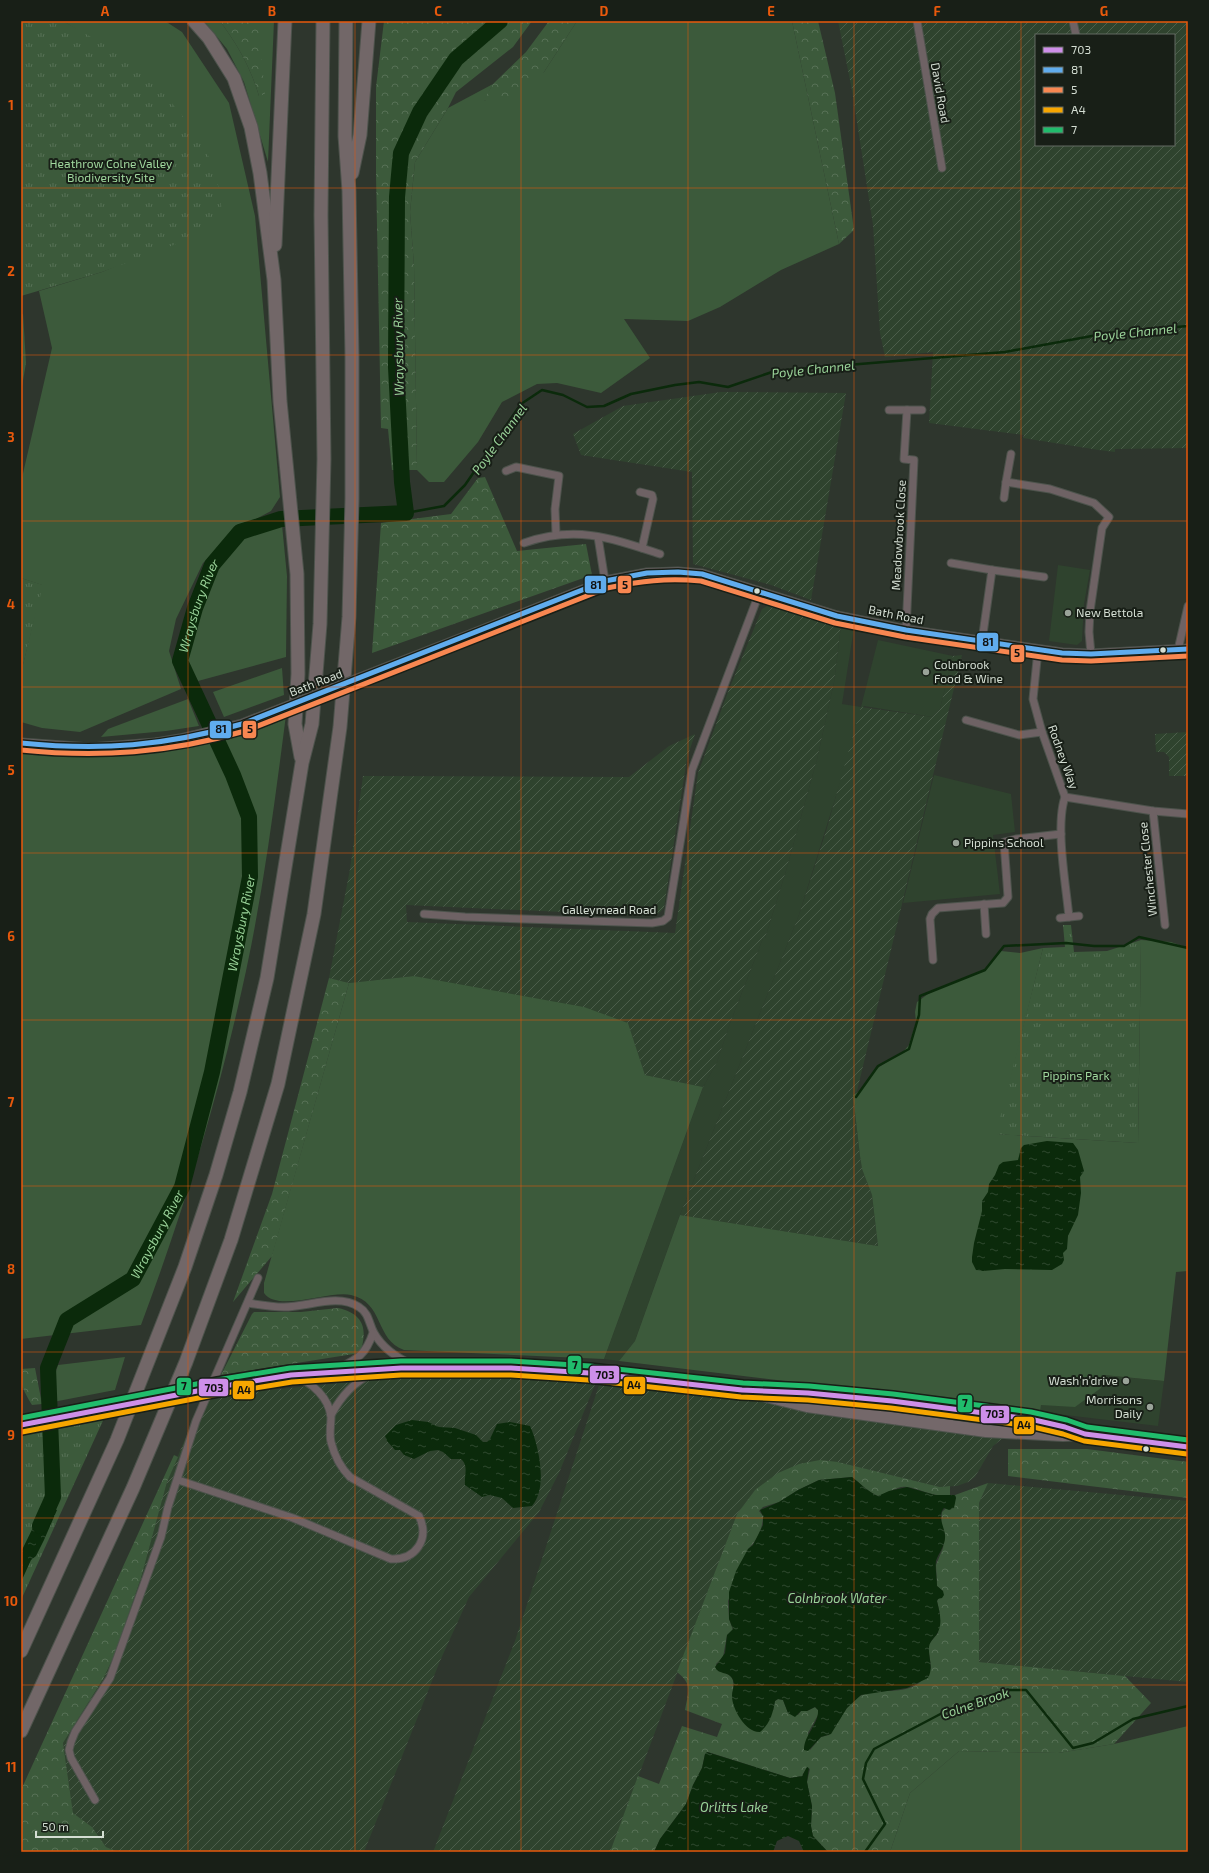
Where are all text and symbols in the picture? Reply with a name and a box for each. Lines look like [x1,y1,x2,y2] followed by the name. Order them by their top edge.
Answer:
[101,3,110,19] text: A
[268,3,276,19] text: B
[434,3,442,19] text: C
[600,3,609,19] text: D
[767,3,775,19] text: E
[933,3,941,19] text: F
[1100,3,1108,19] text: G
[1035,34,1175,146] legend
[1071,42,1091,56] text: 703
[929,62,953,124] street label: David Road
[1071,62,1083,76] text: 81
[1071,82,1077,96] text: 5
[8,97,14,113] text: 1
[1071,102,1086,116] text: A4
[1071,122,1077,136] text: 7
[50,156,173,184] park label: Heathrow Colne Valley Biodiversity Site
[7,263,15,279] text: 2
[389,297,407,396] water label: Wraysbury River
[1093,320,1178,344] water label: Poyle Channel
[771,357,856,381] water label: Poyle Channel
[468,400,530,478] water label: Poyle Channel
[7,429,15,445] text: 3
[888,479,908,591] street label: Meadowbrook Close
[175,554,223,654] water label: Wraysbury River
[584,575,607,594] line badge: 81
[617,575,632,594] line badge: 5
[590,578,602,591] text: 81
[622,578,628,591] text: 5
[752,586,762,596] unlabelled marker
[7,596,15,612] text: 4
[867,602,925,626] street label: Bath Road
[1076,605,1143,619] place label: New Bettola
[1063,608,1073,618] marker: New Bettola
[976,632,999,652] line badge: 81
[982,635,994,648] text: 81
[1010,644,1025,663] line badge: 5
[1158,645,1168,655] unlabelled marker
[1014,646,1020,659] text: 5
[934,657,1003,685] place label: Colnbrook Food & Wine
[287,666,344,699] street label: Bath Road
[921,667,931,677] marker: Colnbrook Food & Wine
[209,720,232,739] line badge: 81
[242,720,257,739] line badge: 5
[215,722,227,735] text: 81
[247,722,253,735] text: 5
[1046,723,1082,791] street label: Rodney Way
[7,762,15,778] text: 5
[1135,821,1159,917] street label: Winchester Close
[964,835,1044,849] place label: Pippins School
[951,838,961,848] marker: Pippins School
[224,872,258,973] water label: Wraysbury River
[562,902,656,916] street label: Galleymead Road
[7,928,15,944] text: 6
[1042,1068,1110,1082] park label: Pippins Park
[8,1094,15,1110] text: 7
[127,1186,187,1281] water label: Wraysbury River
[7,1261,15,1277] text: 8
[567,1355,582,1375] line badge: 7
[572,1358,578,1371] text: 7
[589,1365,620,1384] line badge: 703
[596,1368,615,1381] text: 703
[1048,1373,1118,1387] place label: Wash’n’drive
[623,1376,646,1395] line badge: A4
[1121,1376,1131,1386] marker: Wash’n’drive
[176,1377,192,1396] line badge: 7
[198,1378,229,1397] line badge: 703
[627,1378,641,1391] text: A4
[181,1379,187,1392] text: 7
[232,1380,255,1400] line badge: A4
[205,1381,224,1394] text: 703
[237,1383,251,1396] text: A4
[1086,1392,1143,1420] place label: Morrisons Daily
[957,1394,973,1413] line badge: 7
[962,1396,968,1409] text: 7
[1145,1402,1155,1412] marker: Morrisons Daily
[980,1405,1010,1424] line badge: 703
[986,1407,1005,1420] text: 703
[1013,1416,1035,1435] line badge: A4
[1017,1418,1031,1431] text: A4
[7,1427,15,1443] text: 9
[1141,1444,1151,1454] unlabelled marker
[787,1590,887,1606] water label: Colnbrook Water
[4,1593,18,1609] text: 10
[939,1684,1011,1722] water label: Colne Brook
[5,1759,17,1775] text: 11
[700,1799,768,1815] water label: Orlitts Lake
[36,1813,103,1839] scale bar
[42,1819,69,1833] text: 50 m

